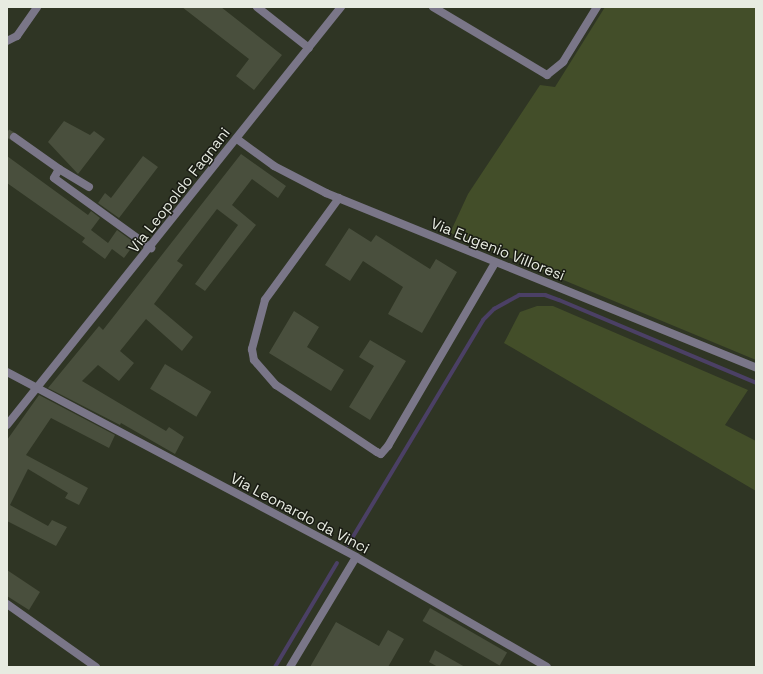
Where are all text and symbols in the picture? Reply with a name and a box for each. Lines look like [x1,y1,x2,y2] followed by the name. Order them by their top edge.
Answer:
[125,124,233,256] street label: Via Leopoldo Fagnani
[428,214,568,284] street label: Via Eugenio Villoresi
[227,469,373,557] street label: Via Leonardo da Vinci

